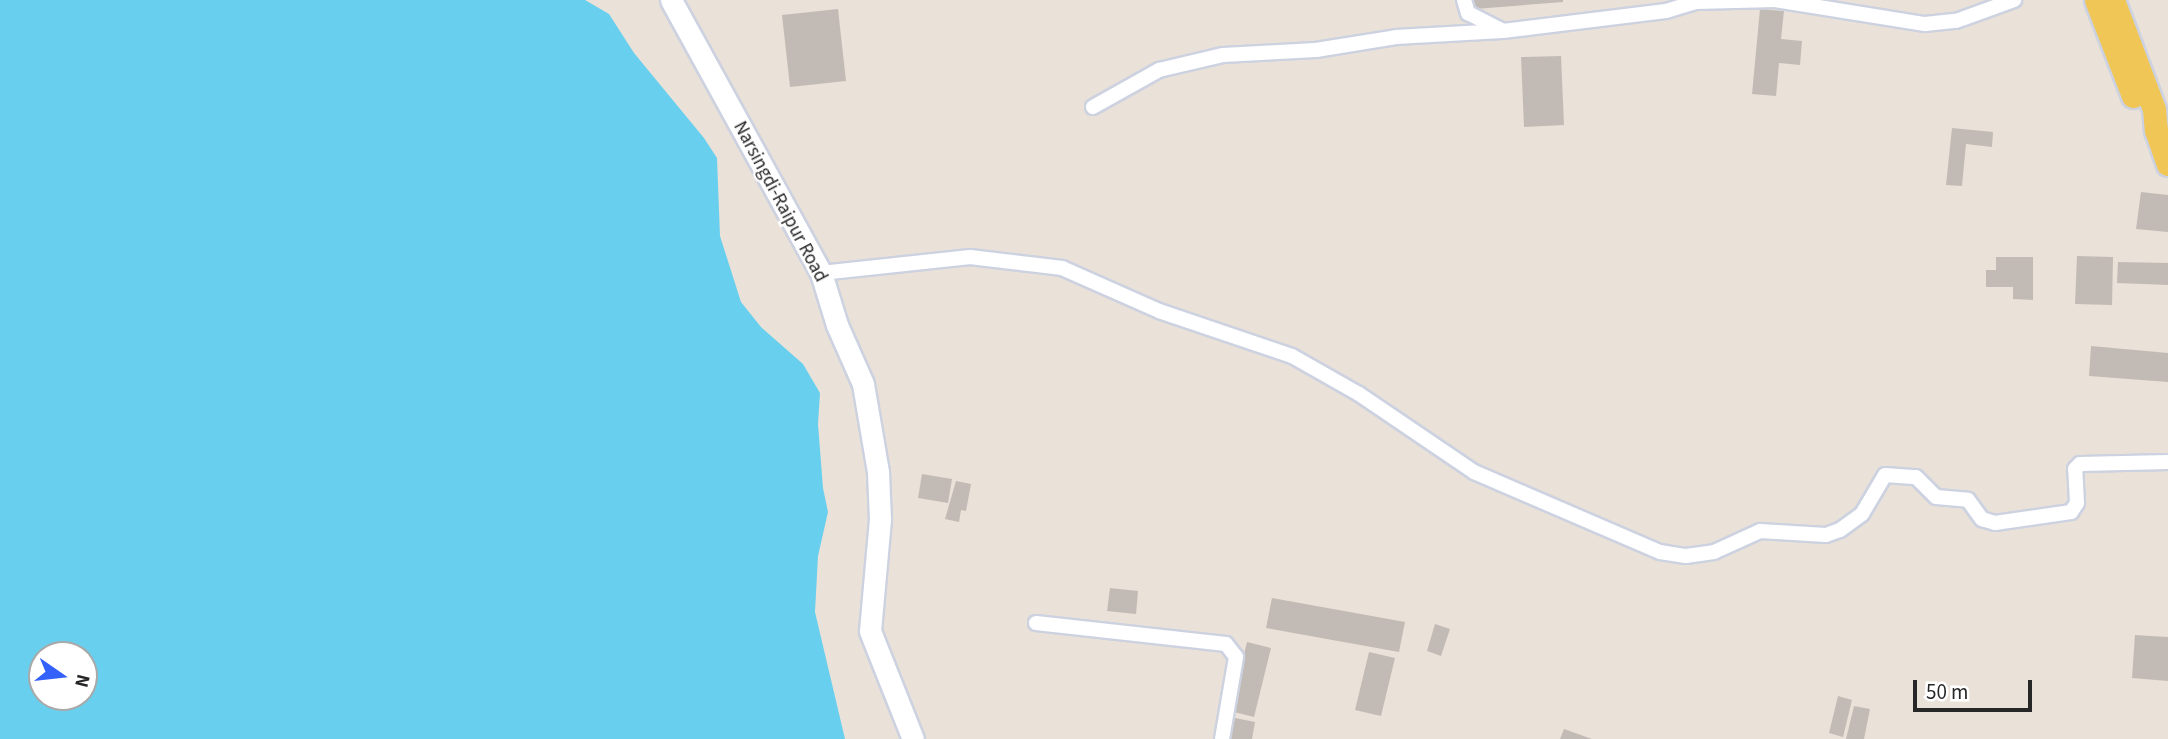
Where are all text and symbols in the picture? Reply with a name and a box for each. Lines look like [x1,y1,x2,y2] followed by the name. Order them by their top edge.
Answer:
[728,118,832,286] street label: Narsingdi-Raipur Road
[28,641,98,711] north arrow
[1916,666,2035,710] scale bar
[67,671,97,690] text: N
[1926,677,1968,707] text: 50 m

